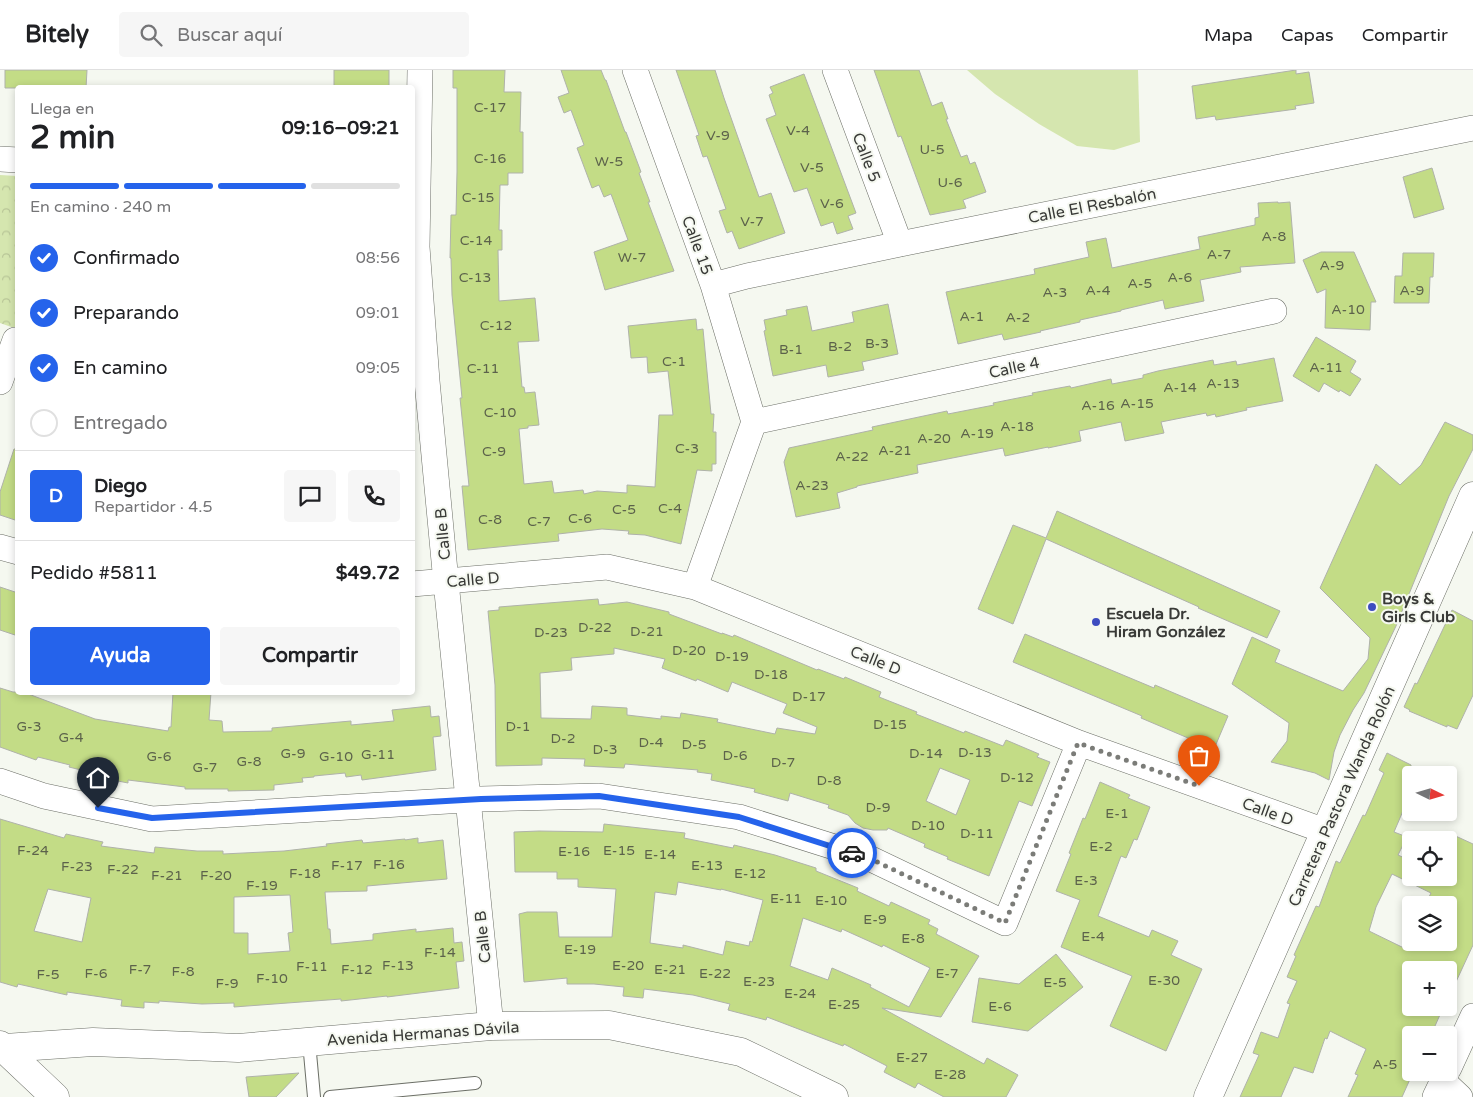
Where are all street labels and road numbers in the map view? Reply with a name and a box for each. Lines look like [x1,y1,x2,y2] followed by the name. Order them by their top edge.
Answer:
[848,130,885,185] street label: Calle 5
[1026,184,1158,228] street label: Calle El Resbalón
[677,213,717,278] street label: Calle 15
[987,353,1041,383] street label: Calle 4
[431,507,455,561] street label: Calle B
[446,568,501,592] street label: Calle D
[847,642,904,680] street label: Calle D
[1284,683,1400,910] street label: Carretera Pastora Wanda Rolón
[1239,793,1296,830] street label: Calle D
[470,910,496,964] street label: Calle B
[326,1017,520,1051] street label: Avenida Hermanas Dávila

